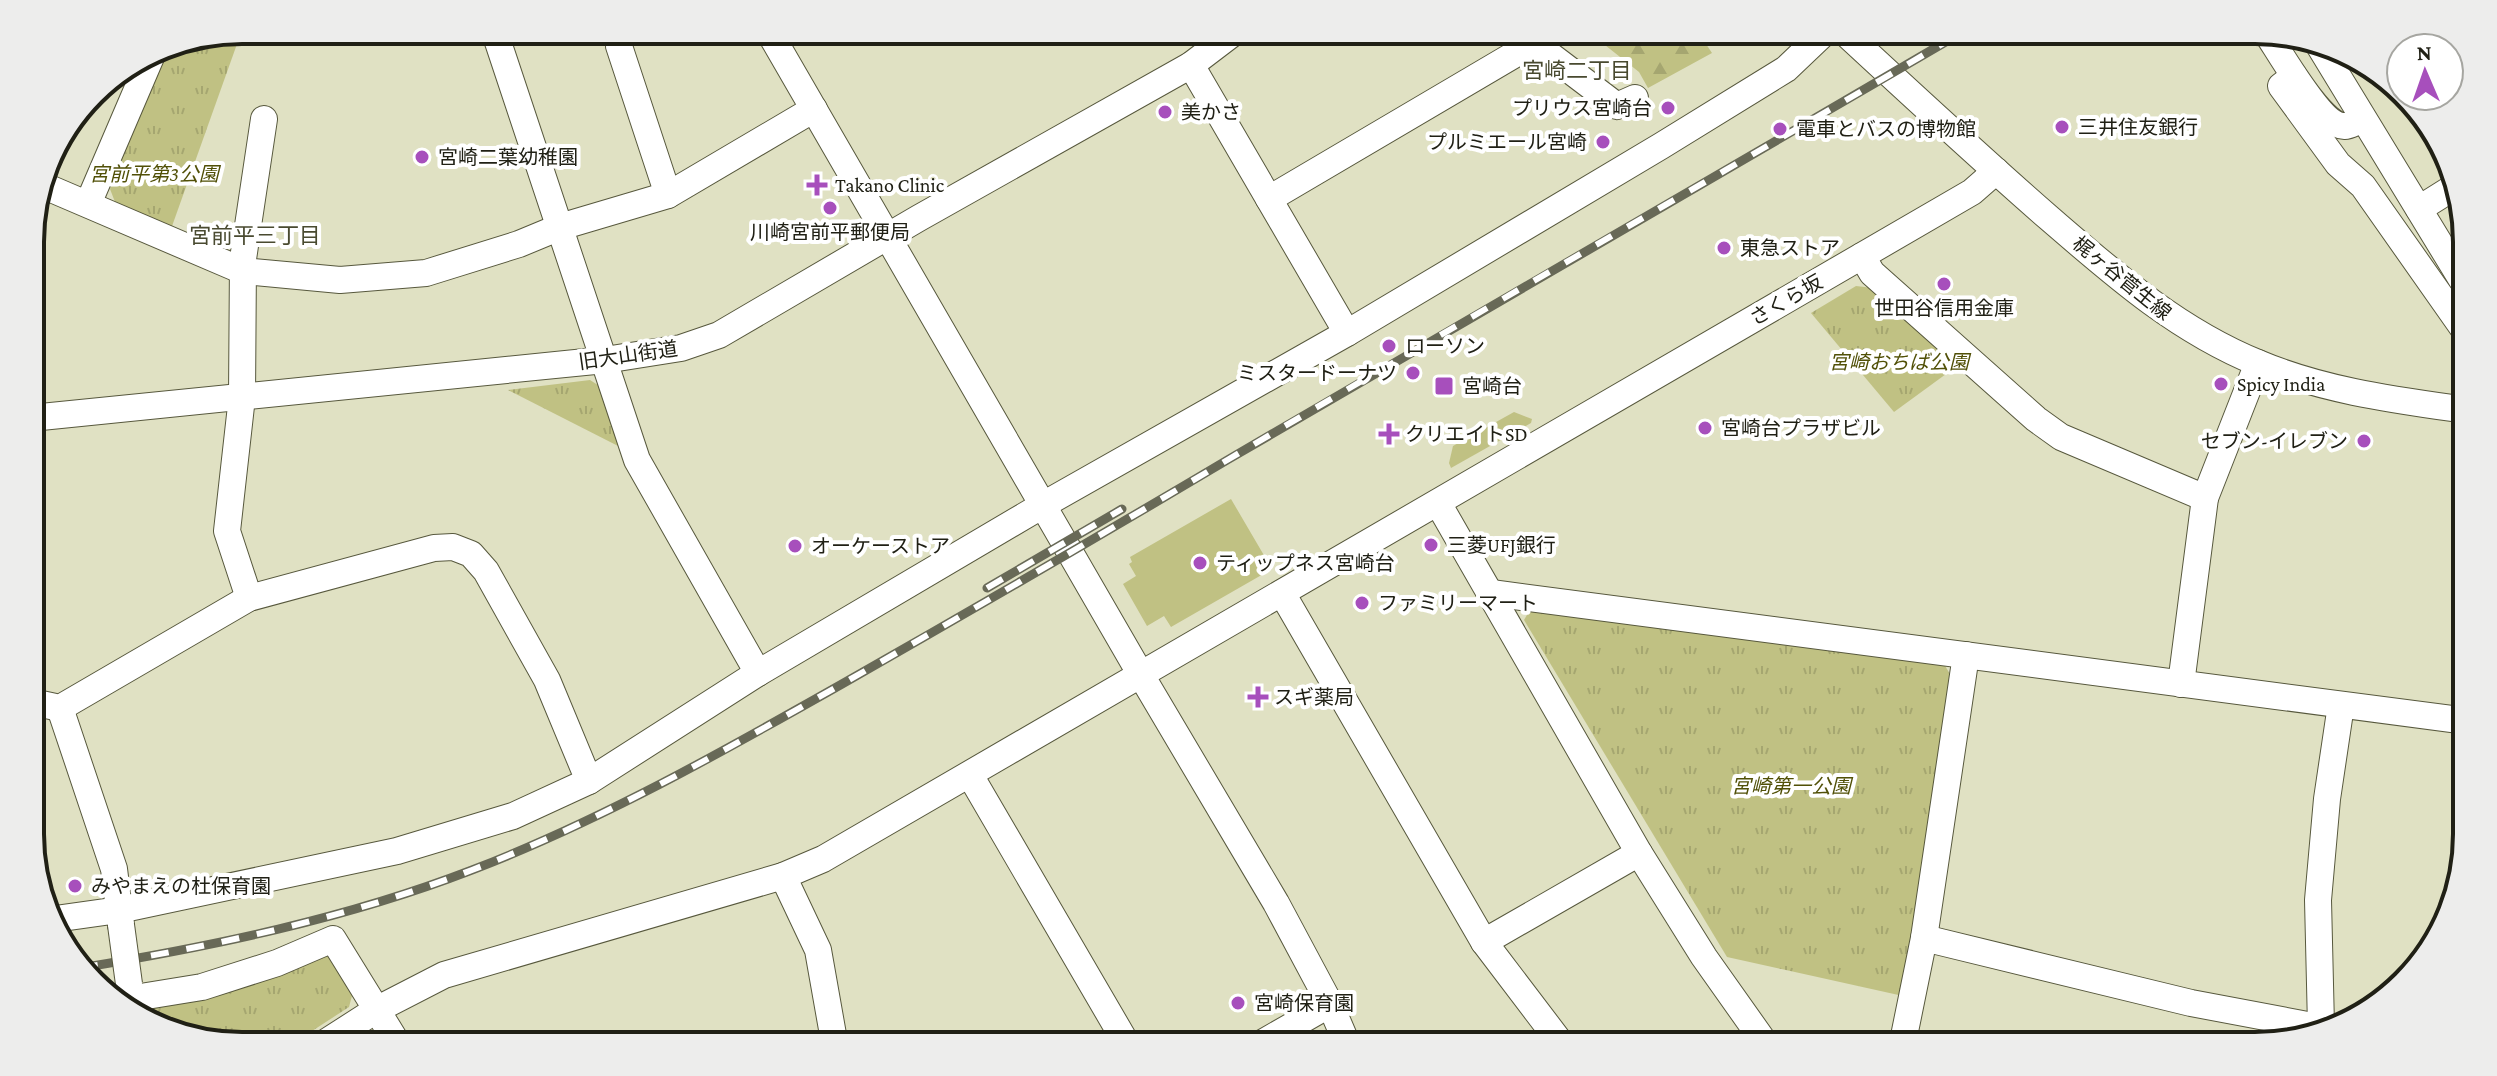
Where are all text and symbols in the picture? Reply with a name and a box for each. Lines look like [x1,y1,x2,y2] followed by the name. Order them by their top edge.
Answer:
[2385,32,2465,112] north arrow
[2416,40,2432,65] text: N
[1522,58,1632,83] district label: 宮崎二丁目
[1512,97,1652,119] place label: プリウス宮崎台
[1659,99,1677,117] marker: プリウス宮崎台
[1181,101,1241,123] place label: 美かさ
[1156,103,1174,121] marker: 美かさ
[2078,116,2198,138] place label: 三井住友銀行
[1796,118,1976,140] place label: 電車とバスの博物館
[2053,118,2071,136] marker: 三井住友銀行
[1771,120,1789,138] marker: 電車とバスの博物館
[1427,131,1587,153] place label: プルミエール宮崎
[1594,133,1612,151] marker: プルミエール宮崎
[438,146,578,168] place label: 宮崎二葉幼稚園
[413,148,431,166] marker: 宮崎二葉幼稚園
[89,163,222,185] park label: 宮前平第3公園
[806,174,828,196] marker: Takano Clinic
[835,174,945,196] place label: Takano Clinic
[821,199,839,217] marker: 川崎宮前平郵便局
[750,221,910,243] place label: 川崎宮前平郵便局
[189,223,321,248] district label: 宮前平三丁目
[2068,232,2176,324] street label: 梶ヶ谷菅生線
[1740,237,1840,259] place label: 東急ストア
[1715,239,1733,257] marker: 東急ストア
[1746,270,1826,330] street label: さくら坂
[1935,275,1953,293] marker: 世田谷信用金庫
[1874,297,2014,319] place label: 世田谷信用金庫
[1405,335,1485,357] place label: ローソン
[577,337,679,373] street label: 旧大山街道
[1380,337,1398,355] marker: ローソン
[1829,351,1972,373] park label: 宮崎おちば公園
[1237,362,1397,384] place label: ミスタードーナツ
[1404,364,1422,382] marker: ミスタードーナツ
[2237,373,2325,396] place label: Spicy India
[1433,375,1455,397] marker: 宮崎台
[1462,375,1522,397] place label: 宮崎台
[2212,375,2230,393] marker: Spicy India
[1721,417,1881,439] place label: 宮崎台プラザビル
[1696,419,1714,437] marker: 宮崎台プラザビル
[1405,423,1528,445] place label: クリエイトSD
[1380,425,1398,443] marker: クリエイトSD
[2201,430,2348,452] place label: セブン-イレブン
[2355,432,2373,450] marker: セブン-イレブン
[1447,534,1556,557] place label: 三菱UFJ銀行
[811,535,950,557] place label: オーケーストア
[1422,536,1440,554] marker: 三菱UFJ銀行
[786,537,804,555] marker: オーケーストア
[1216,552,1395,574] place label: ティップネス宮崎台
[1191,554,1209,572] marker: ティップネス宮崎台
[1378,592,1538,614] place label: ファミリーマート
[1353,594,1371,612] marker: ファミリーマート
[1274,686,1354,708] place label: スギ薬局
[1249,688,1267,706] marker: スギ薬局
[1731,775,1854,797] park label: 宮崎第一公園
[91,875,271,897] place label: みやまえの杜保育園
[66,877,84,895] marker: みやまえの杜保育園
[1254,992,1354,1014] place label: 宮崎保育園
[1229,994,1247,1012] marker: 宮崎保育園

